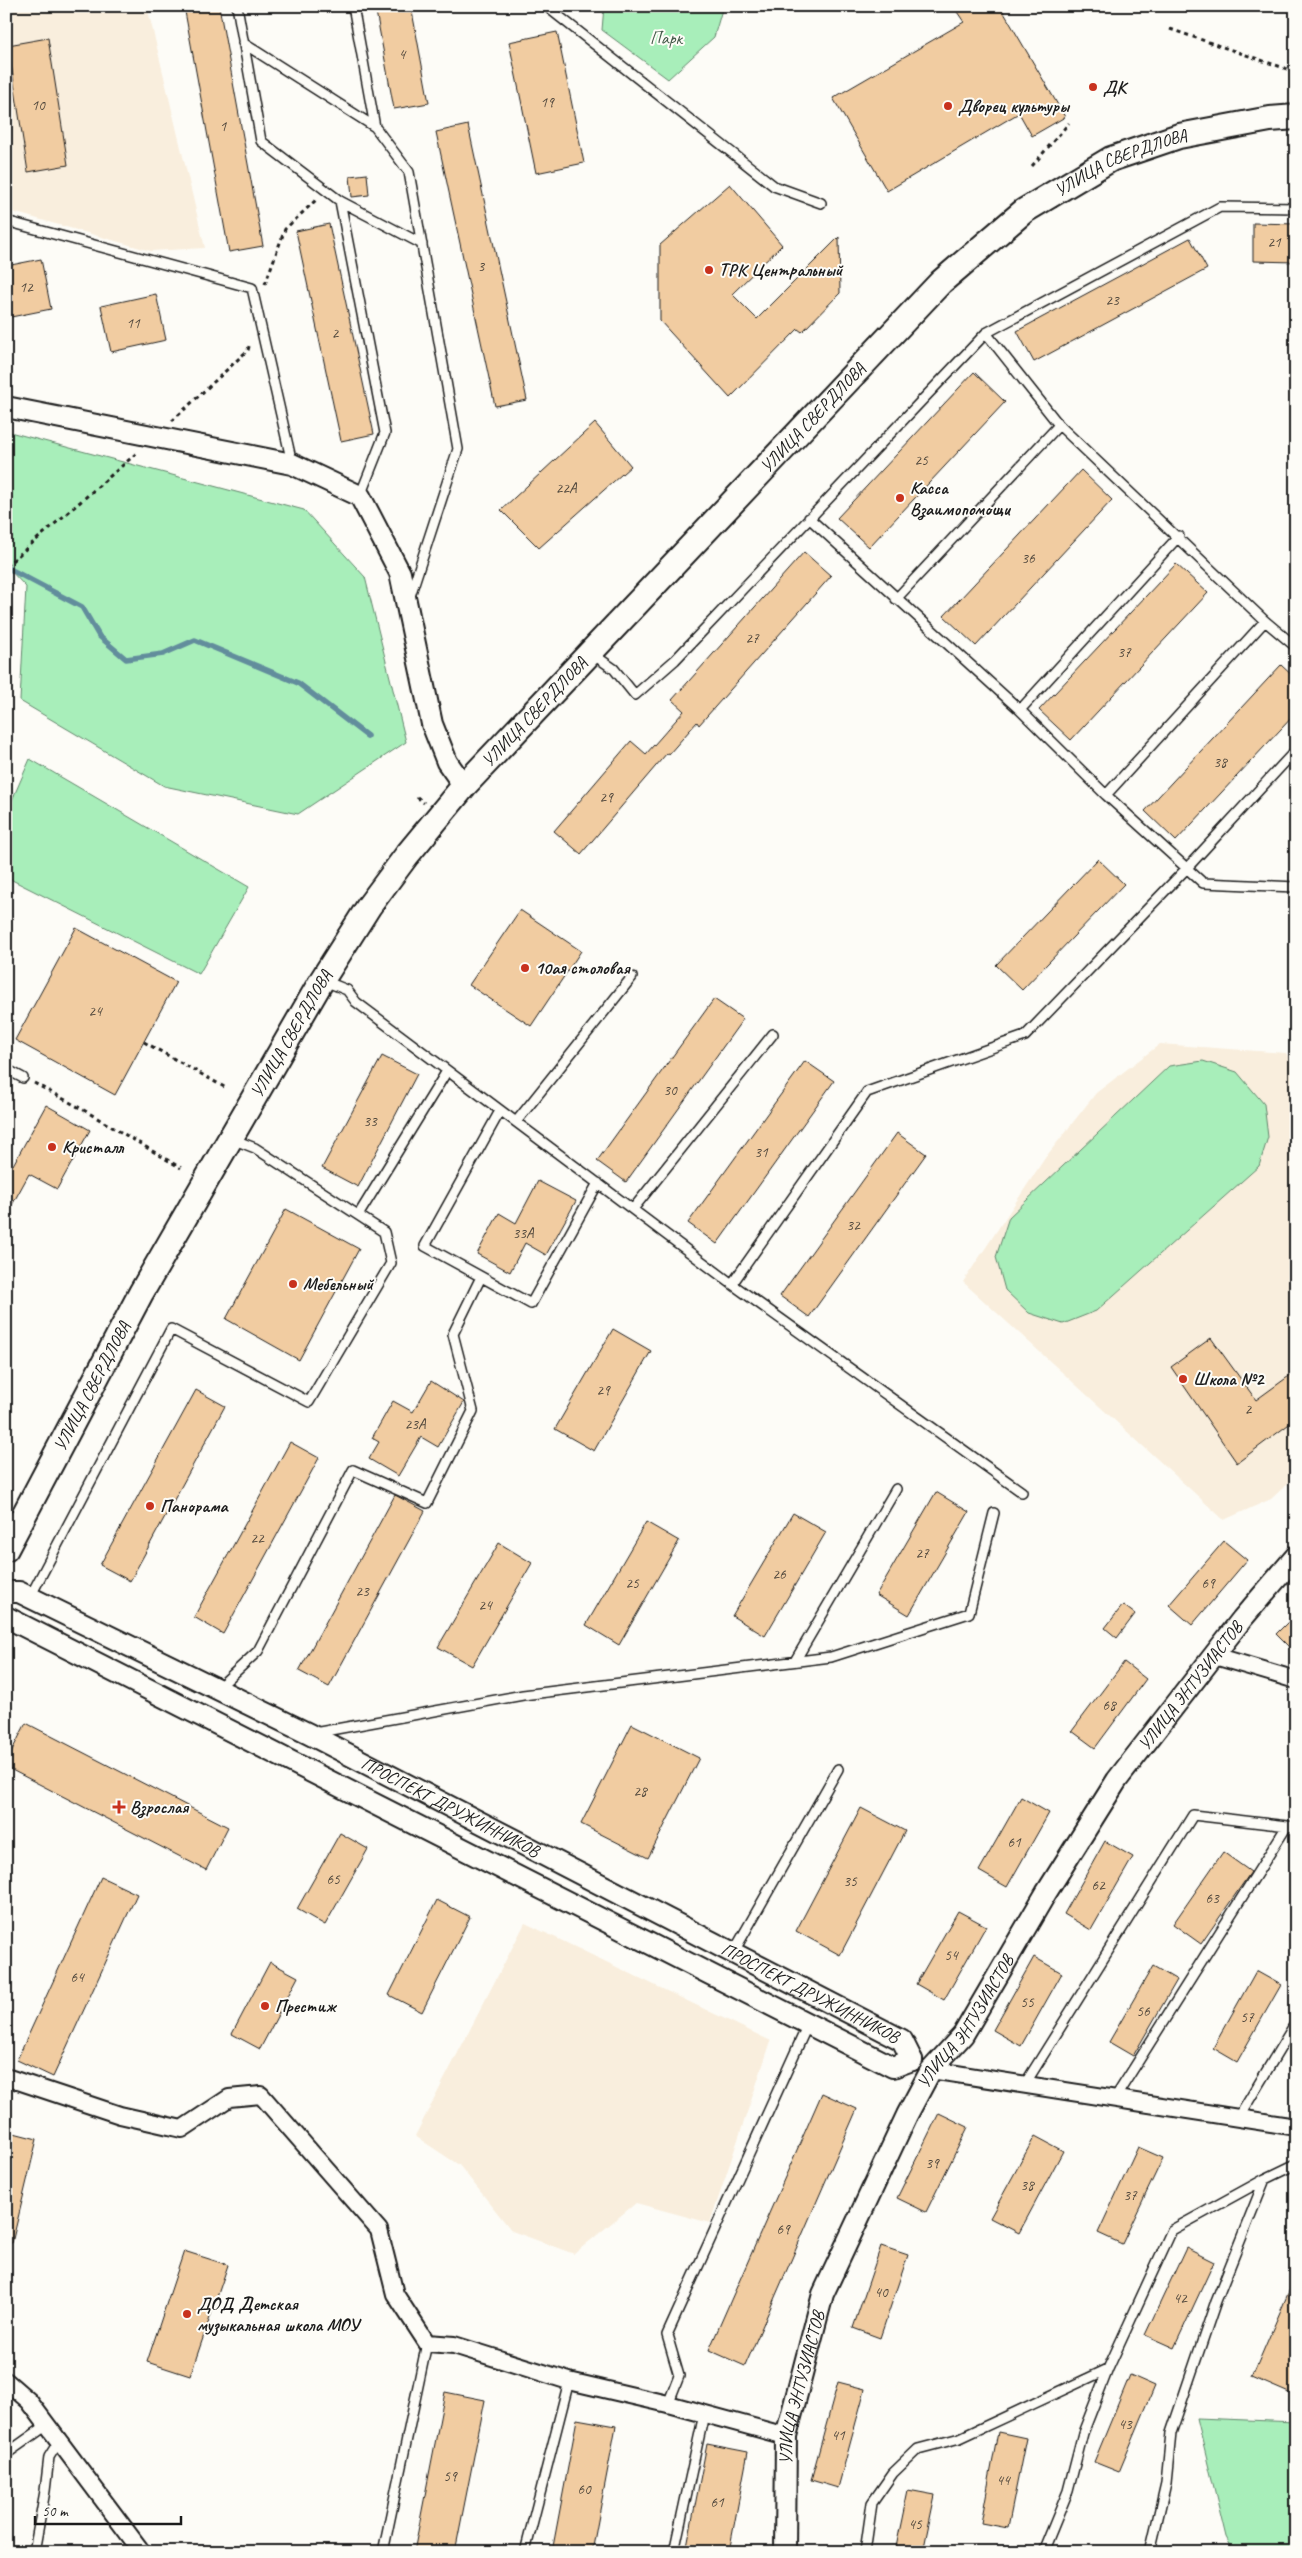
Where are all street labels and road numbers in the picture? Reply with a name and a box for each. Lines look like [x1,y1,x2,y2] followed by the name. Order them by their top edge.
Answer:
[1050,124,1190,201] street label: УЛИЦА СВЕРДЛОВА
[755,357,871,477] street label: УЛИЦА СВЕРДЛОВА
[477,651,592,771] street label: УЛИЦА СВЕРДЛОВА
[246,965,337,1101] street label: УЛИЦА СВЕРДЛОВА
[49,1317,135,1455] street label: УЛИЦА СВЕРДЛОВА
[1133,1616,1248,1755] street label: УЛИЦА ЭНТУЗИАСТОВ
[358,1752,545,1863] street label: ПРОСПЕКТ ДРУЖИННИКОВ
[718,1938,904,2048] street label: ПРОСПЕКТ ДРУЖИННИКОВ
[912,1950,1019,2092] street label: УЛИЦА ЭНТУЗИАСТОВ
[775,2307,830,2465] street label: УЛИЦА ЭНТУЗИАСТОВ

